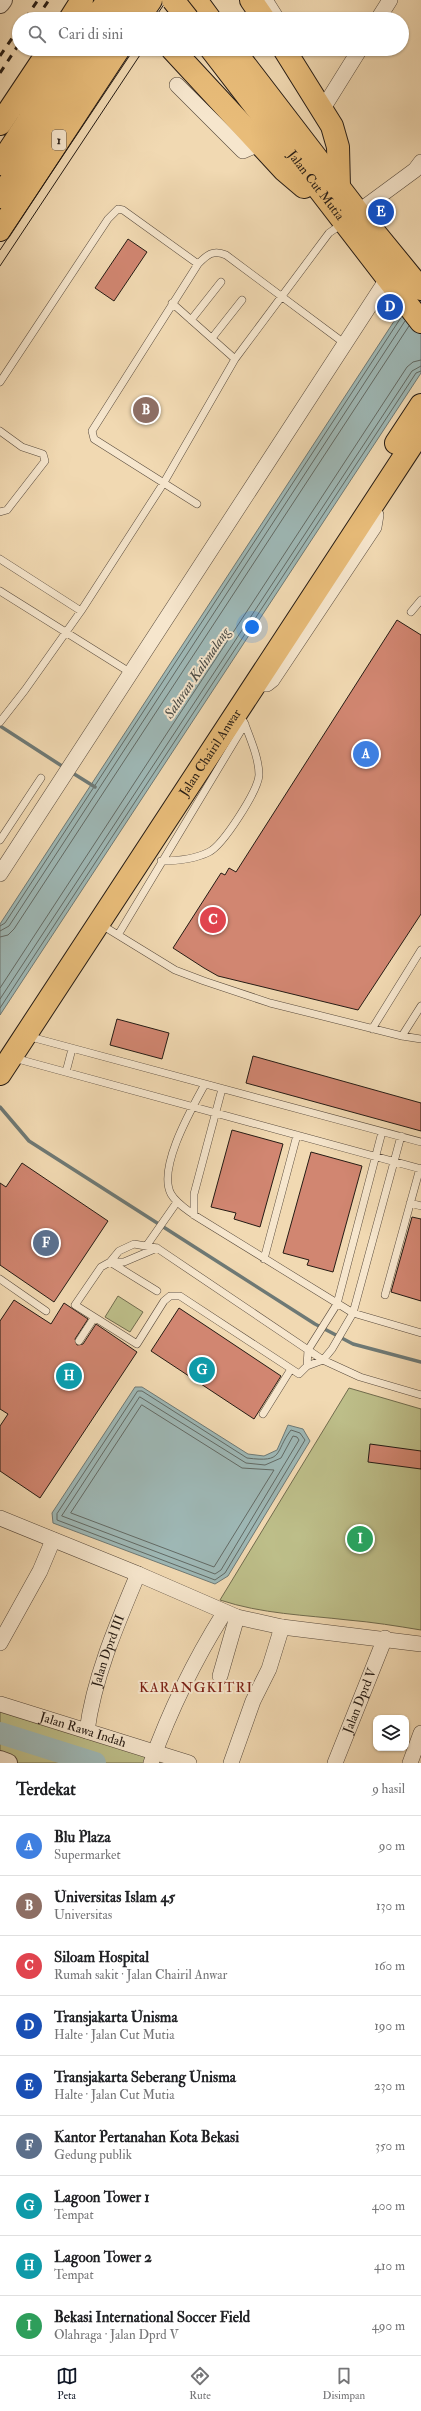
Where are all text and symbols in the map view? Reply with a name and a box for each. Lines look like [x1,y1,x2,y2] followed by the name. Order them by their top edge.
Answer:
[12,12,409,56] search box
[26,23,48,45] icon: search
[58,25,123,44] text: Cari di sini
[52,130,66,150] road number: 1
[283,146,348,224] street label: Jalan Cut Mutia
[368,197,394,227] pin: E
[377,292,403,322] pin: D
[133,395,159,425] pin: B
[242,617,262,637] your location
[160,624,234,722] water label: Saluran Kalimalang
[175,706,245,800] street label: Jalan Chairil Anwar
[353,739,379,769] pin: A
[200,905,226,935] pin: C
[33,1228,59,1258] pin: F
[189,1355,215,1385] pin: G
[56,1361,82,1391] pin: H
[347,1524,373,1554] pin: I
[88,1612,128,1690] street label: Jalan Dprd III
[339,1665,380,1737] street label: Jalan Dprd V
[139,1679,253,1696] district label: KARANGKITRI
[37,1709,128,1751] street label: Jalan Rawa Indah
[373,1715,409,1751] map controls
[373,1715,409,1751] button: layers
[16,1779,76,1800] text: Terdekat
[372,1781,405,1797] text: 9 hasil
[54,1828,111,1847] text: Blu Plaza
[25,1838,33,1854] text: A
[379,1838,405,1854] text: 90 m
[54,1847,121,1863] text: Supermarket
[54,1888,175,1907] text: Universitas Islam 45
[25,1898,33,1914] text: B
[376,1898,405,1914] text: 130 m
[54,1907,112,1923] text: Universitas
[54,1948,149,1967] text: Siloam Hospital
[24,1958,34,1974] text: C
[374,1958,405,1974] text: 160 m
[54,1967,227,1983] text: Rumah sakit · Jalan Chairil Anwar
[54,2008,178,2027] text: Transjakarta Unisma
[24,2018,34,2034] text: D
[374,2018,405,2034] text: 190 m
[54,2027,174,2043] text: Halte · Jalan Cut Mutia
[54,2068,236,2087] text: Transjakarta Seberang Unisma
[24,2078,34,2094] text: E
[374,2078,405,2094] text: 230 m
[54,2087,174,2103] text: Halte · Jalan Cut Mutia
[54,2128,239,2147] text: Kantor Pertanahan Kota Bekasi
[25,2138,33,2154] text: F
[375,2138,405,2154] text: 350 m
[54,2147,132,2163] text: Gedung publik
[54,2188,150,2207] text: Lagoon Tower 1
[24,2198,34,2214] text: G
[372,2198,405,2214] text: 400 m
[54,2207,94,2223] text: Tempat
[54,2248,152,2267] text: Lagoon Tower 2
[24,2258,34,2274] text: H
[374,2258,405,2274] text: 410 m
[54,2267,94,2283] text: Tempat
[54,2308,250,2327] text: Bekasi International Soccer Field
[26,2318,32,2334] text: I
[372,2318,405,2334] text: 490 m
[54,2327,179,2343] text: Olahraga · Jalan Dprd V
[56,2365,78,2402] tab: Peta
[189,2365,211,2402] tab: Rute
[322,2365,365,2402] tab: Disimpan

